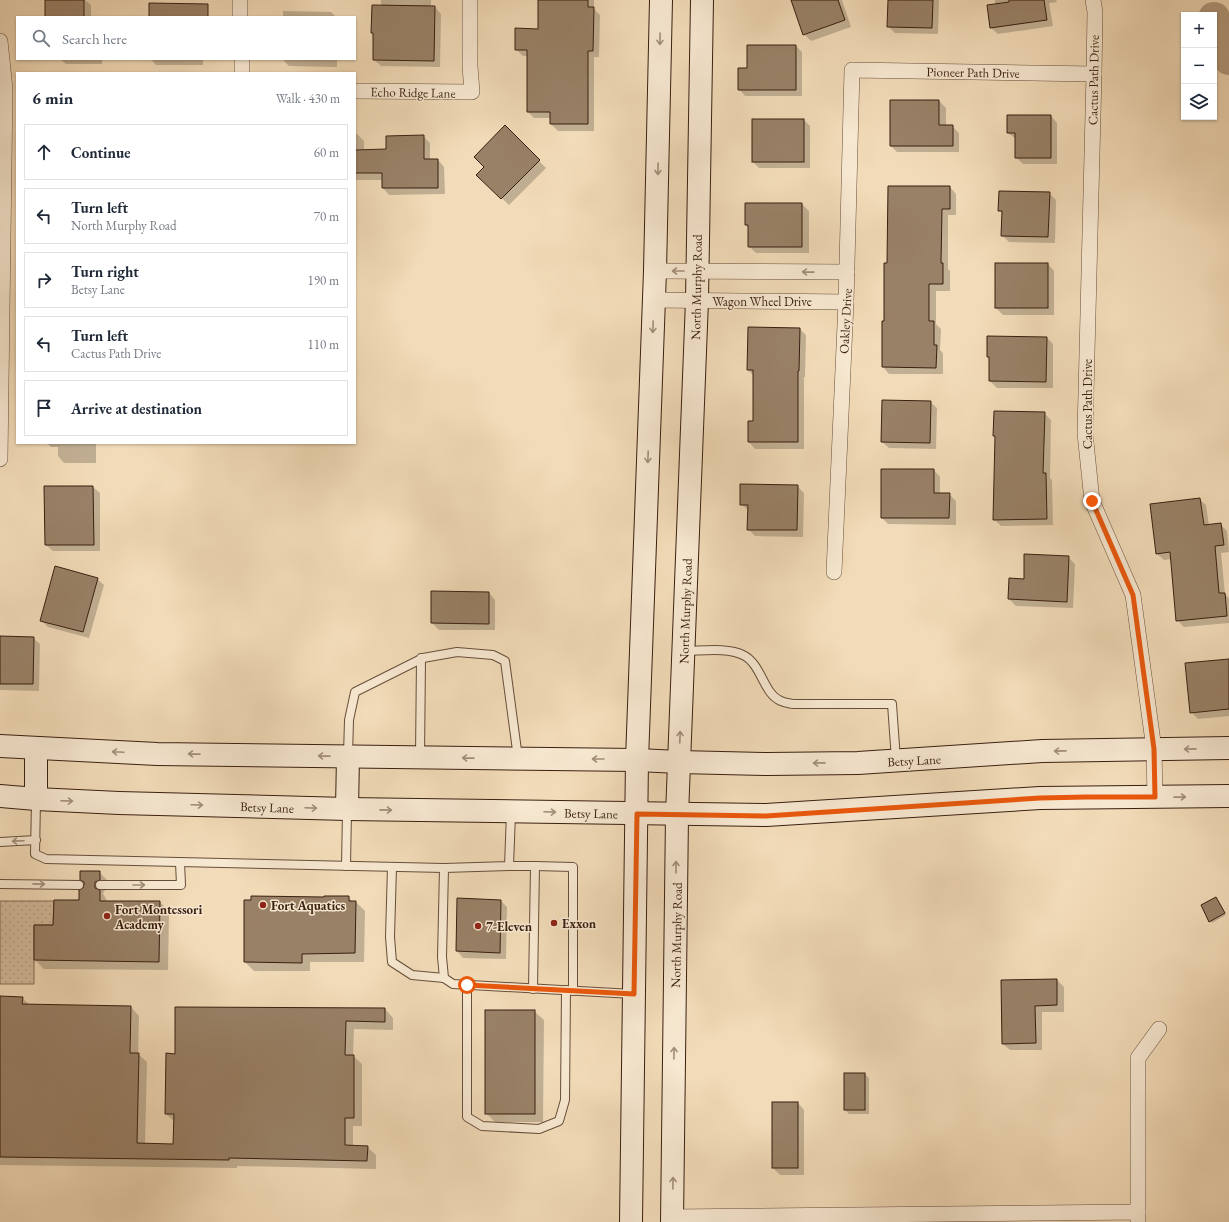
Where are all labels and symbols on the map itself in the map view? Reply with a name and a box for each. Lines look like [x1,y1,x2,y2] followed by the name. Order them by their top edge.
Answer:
[656,32,664,45] one-way arrow
[1084,35,1103,125] street label: Cactus Path Drive
[926,63,1020,82] street label: Pioneer Path Drive
[370,83,456,102] street label: Echo Ridge Lane
[654,162,661,175] one-way arrow
[687,234,706,340] street label: North Murphy Road
[672,267,685,275] one-way arrow
[802,268,815,276] one-way arrow
[835,288,856,354] street label: Oakley Drive
[712,293,812,310] street label: Wagon Wheel Drive
[649,320,657,333] one-way arrow
[1079,359,1096,449] street label: Cactus Path Drive
[645,450,652,463] one-way arrow
[1083,492,1101,510] route end
[675,558,696,664] street label: North Murphy Road
[676,731,684,744] one-way arrow
[1184,745,1197,753] one-way arrow
[1054,747,1067,755] one-way arrow
[112,748,125,756] one-way arrow
[188,750,201,758] one-way arrow
[887,751,941,770] street label: Betsy Lane
[318,752,331,760] one-way arrow
[462,754,475,762] one-way arrow
[592,755,605,763] one-way arrow
[813,759,826,767] one-way arrow
[1173,793,1186,801] one-way arrow
[60,797,73,804] one-way arrow
[240,798,294,817] street label: Betsy Lane
[190,801,203,809] one-way arrow
[304,804,317,812] one-way arrow
[564,805,618,822] street label: Betsy Lane
[379,806,392,814] one-way arrow
[543,808,556,816] one-way arrow
[12,837,25,845] one-way arrow
[672,861,680,874] one-way arrow
[32,880,45,888] one-way arrow
[132,881,145,889] one-way arrow
[667,882,686,988] street label: North Murphy Road
[271,897,346,914] place label: Fort Aquatics
[258,900,268,910] marker: Fort Aquatics
[114,901,203,933] place label: Fort Montessori Academy
[102,911,112,921] marker: Fort Montessori Academy
[562,915,597,932] place label: Exxon
[486,918,533,935] place label: 7-Eleven
[549,918,559,928] marker: Exxon
[473,921,483,931] marker: 7-Eleven
[458,976,476,994] route start
[670,1047,678,1060] one-way arrow
[669,1177,677,1190] one-way arrow

